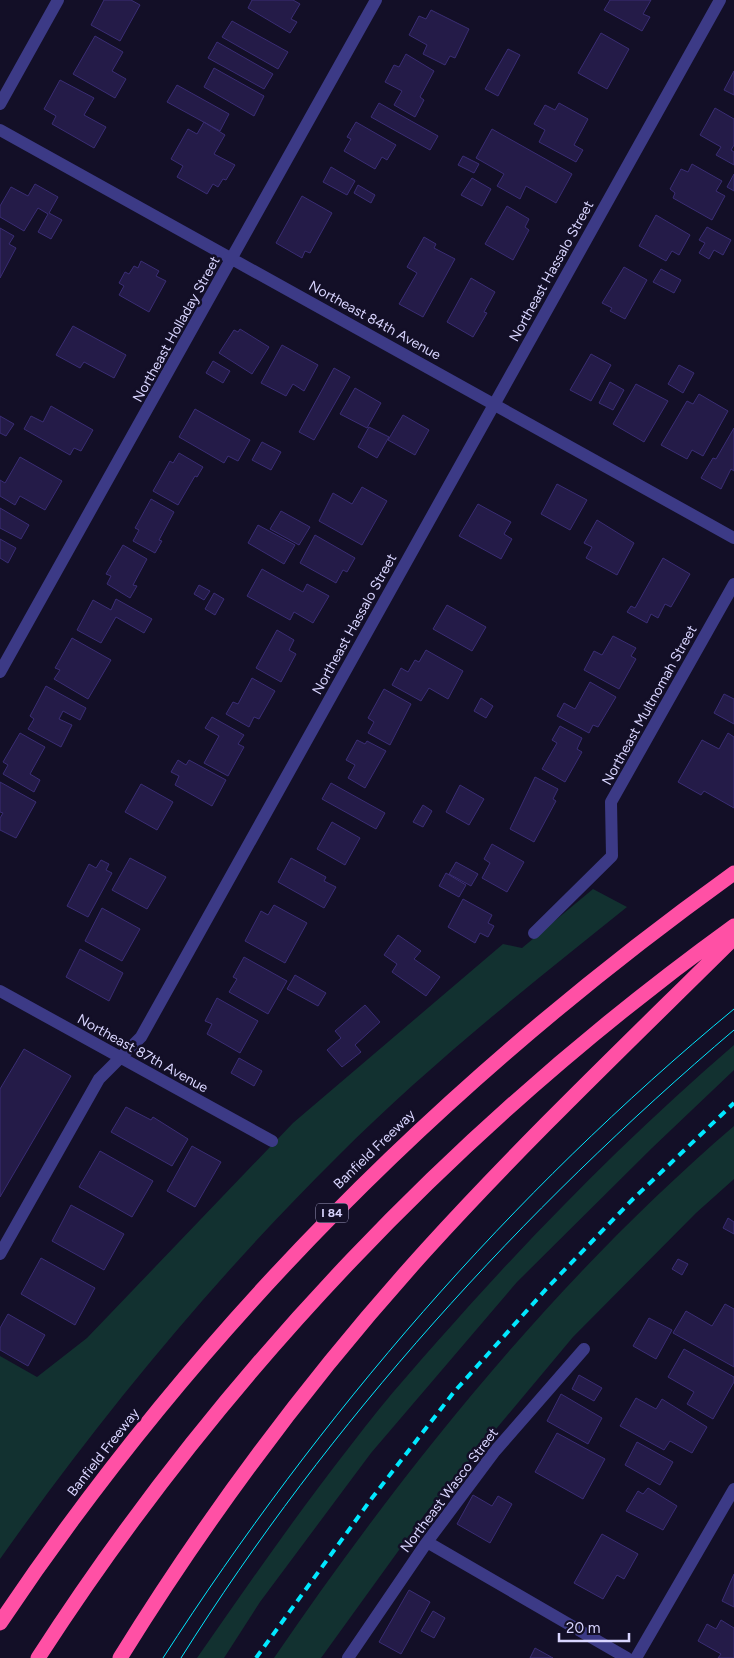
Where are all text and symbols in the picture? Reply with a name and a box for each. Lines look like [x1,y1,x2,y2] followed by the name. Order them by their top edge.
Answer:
[506,198,597,345] street label: Northeast Hassalo Street
[129,253,224,405] street label: Northeast Holladay Street
[306,277,444,364] street label: Northeast 84th Avenue
[309,551,400,698] street label: Northeast Hassalo Street
[598,622,701,788] street label: Northeast Multnomah Street
[74,1010,211,1097] street label: Northeast 87th Avenue
[330,1106,419,1193] street label: Banfield Freeway
[316,1204,348,1222] road number: I 84
[64,1404,143,1500] street label: Banfield Freeway
[397,1425,502,1556] street label: Northeast Wasco Street
[559,1610,629,1642] scale bar
[566,1619,600,1637] text: 20 m

